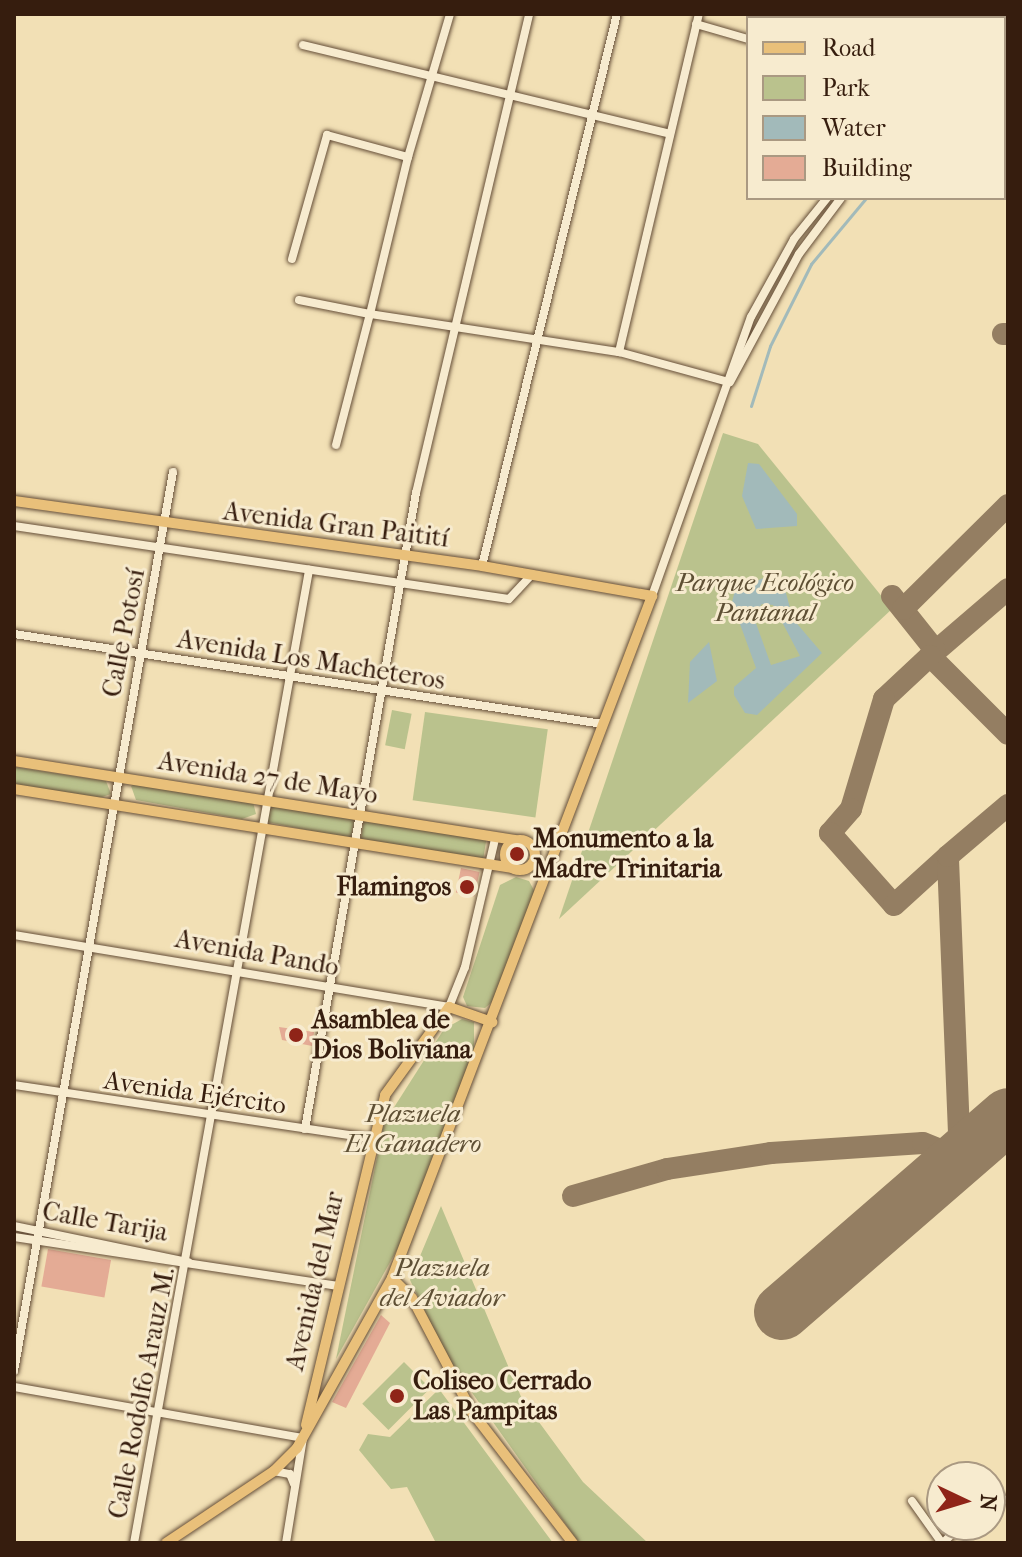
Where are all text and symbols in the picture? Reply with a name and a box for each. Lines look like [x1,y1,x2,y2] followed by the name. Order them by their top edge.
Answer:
[746,16,1006,200] legend
[822,34,875,62] text: Road
[822,74,870,102] text: Park
[822,114,886,142] text: Water
[822,154,912,182] text: Building
[221,496,451,554] street label: Avenida Gran Paitití
[96,566,152,700] street label: Calle Potosí
[676,567,854,628] park label: Parque Ecológico Pantanal
[175,623,447,697] street label: Avenida Los Macheteros
[156,745,380,811] street label: Avenida 27 de Mayo
[533,823,721,884] place label: Monumento a la Madre Trinitaria
[508,845,526,863] marker: Monumento a la Madre Trinitaria
[337,871,451,903] place label: Flamingos
[458,878,476,896] marker: Flamingos
[173,923,341,983] street label: Avenida Pando
[312,1004,472,1066] place label: Asamblea de Dios Boliviana
[287,1026,305,1044] marker: Asamblea de Dios Boliviana
[102,1065,288,1121] street label: Avenida Ejército
[344,1098,482,1160] park label: Plazuela El Ganadero
[279,1189,351,1373] street label: Avenida del Mar
[40,1196,170,1248] street label: Calle Tarija
[380,1252,504,1314] park label: Plazuela del Aviador
[102,1265,182,1521] street label: Calle Rodolfo Arauz M.
[413,1365,591,1426] place label: Coliseo Cerrado Las Pampitas
[388,1387,406,1405] marker: Coliseo Cerrado Las Pampitas
[926,1461,1006,1541] north arrow
[974,1493,1001,1512] text: N

